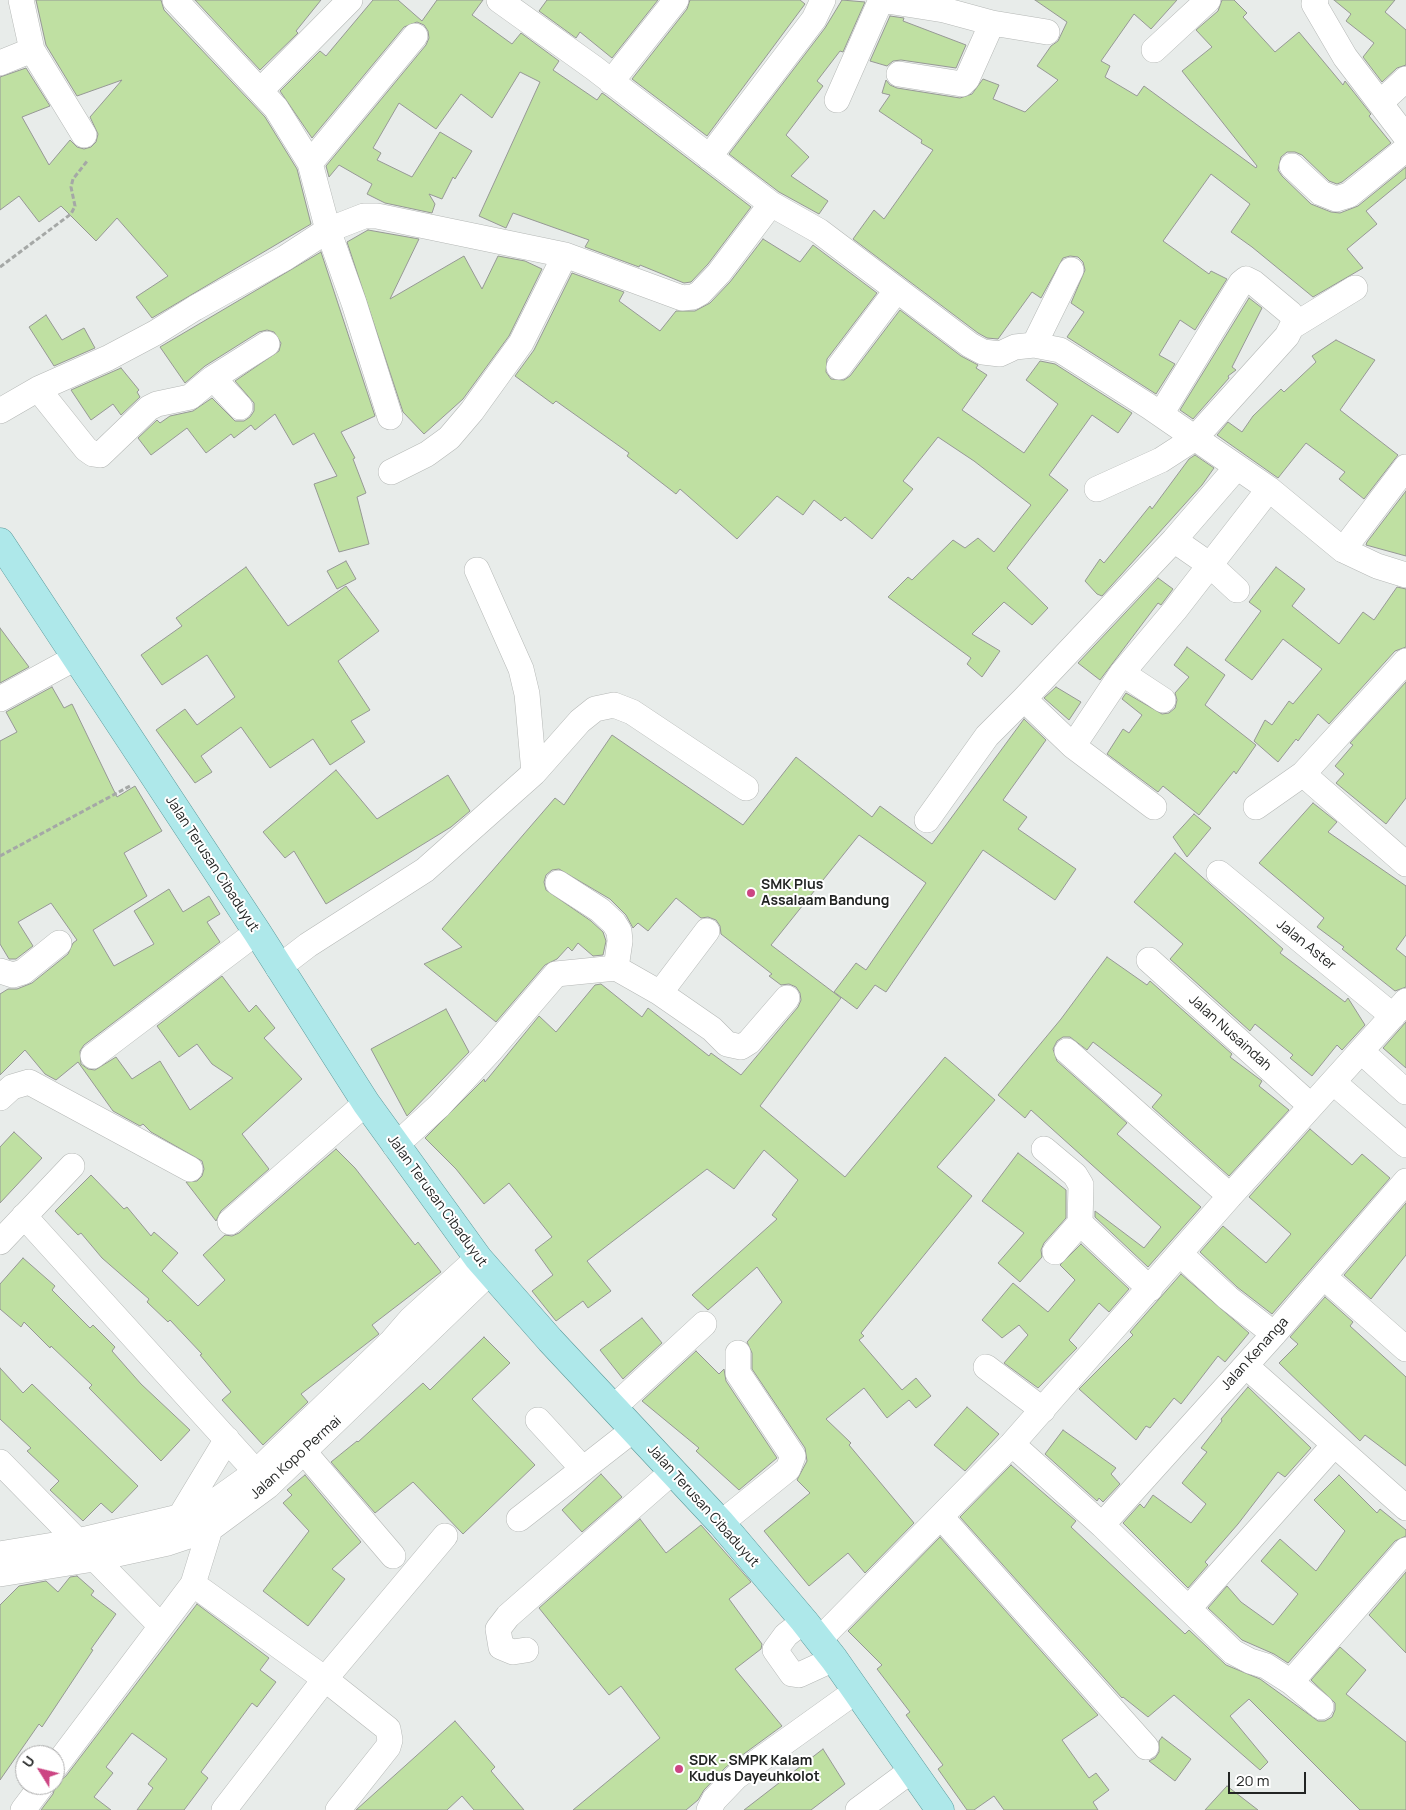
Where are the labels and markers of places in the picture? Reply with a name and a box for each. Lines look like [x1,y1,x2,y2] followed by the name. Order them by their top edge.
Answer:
[761,877,889,910] place label: SMK Plus Assalaam Bandung
[745,887,757,899] marker: SMK Plus Assalaam Bandung
[689,1753,820,1785] place label: SDK - SMPK Kalam Kudus Dayeuhkolot
[673,1763,685,1775] marker: SDK - SMPK Kalam Kudus Dayeuhkolot

